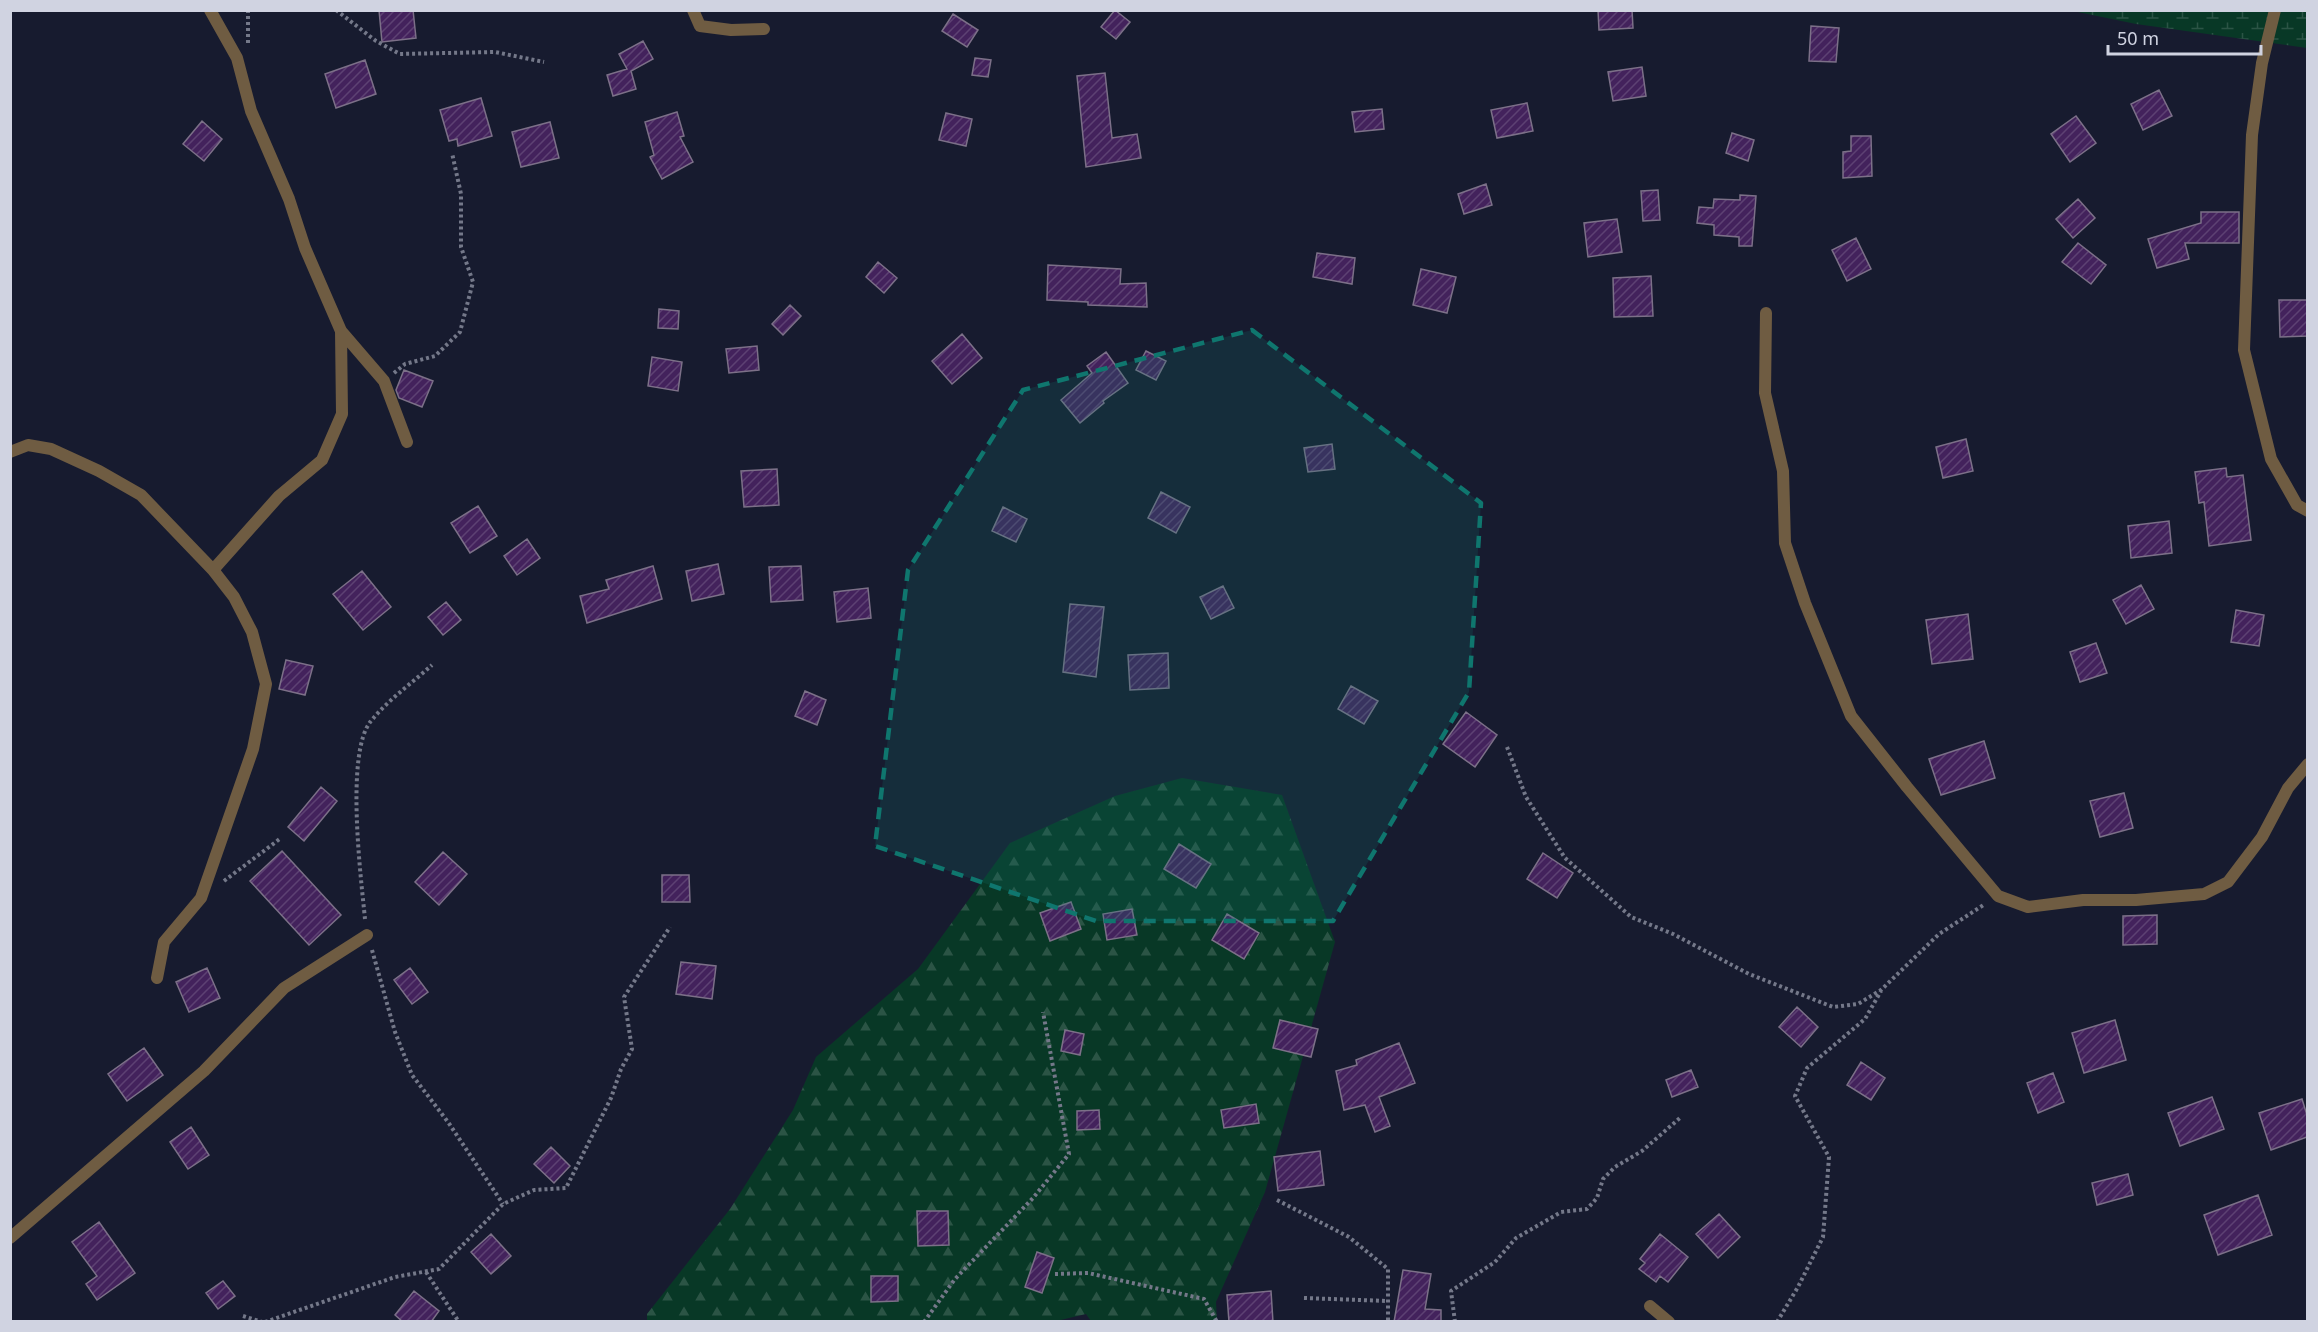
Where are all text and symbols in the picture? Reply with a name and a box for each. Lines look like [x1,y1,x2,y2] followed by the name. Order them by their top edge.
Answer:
[2108,18,2261,56] scale bar
[2117,26,2159,50] text: 50 m

